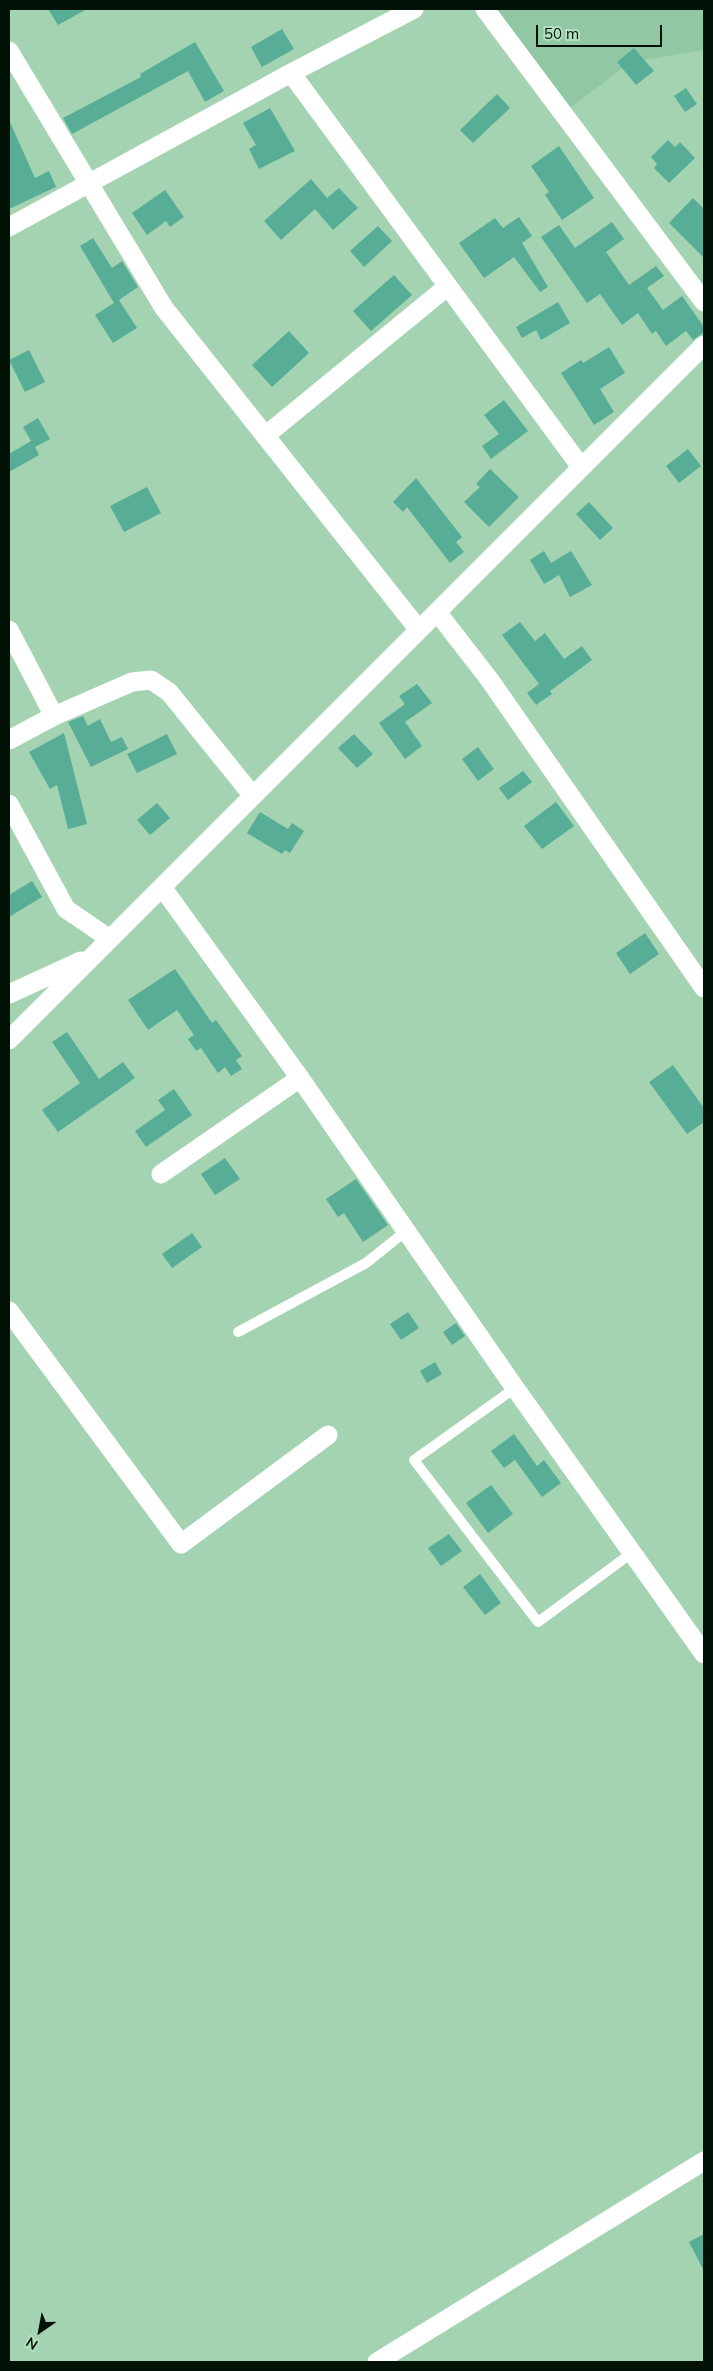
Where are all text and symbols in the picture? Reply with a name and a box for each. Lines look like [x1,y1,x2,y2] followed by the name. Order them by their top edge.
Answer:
[538,15,664,47] scale bar
[544,24,579,43] text: 50 m
[15,2306,65,2356] north arrow
[22,2333,41,2354] text: N

